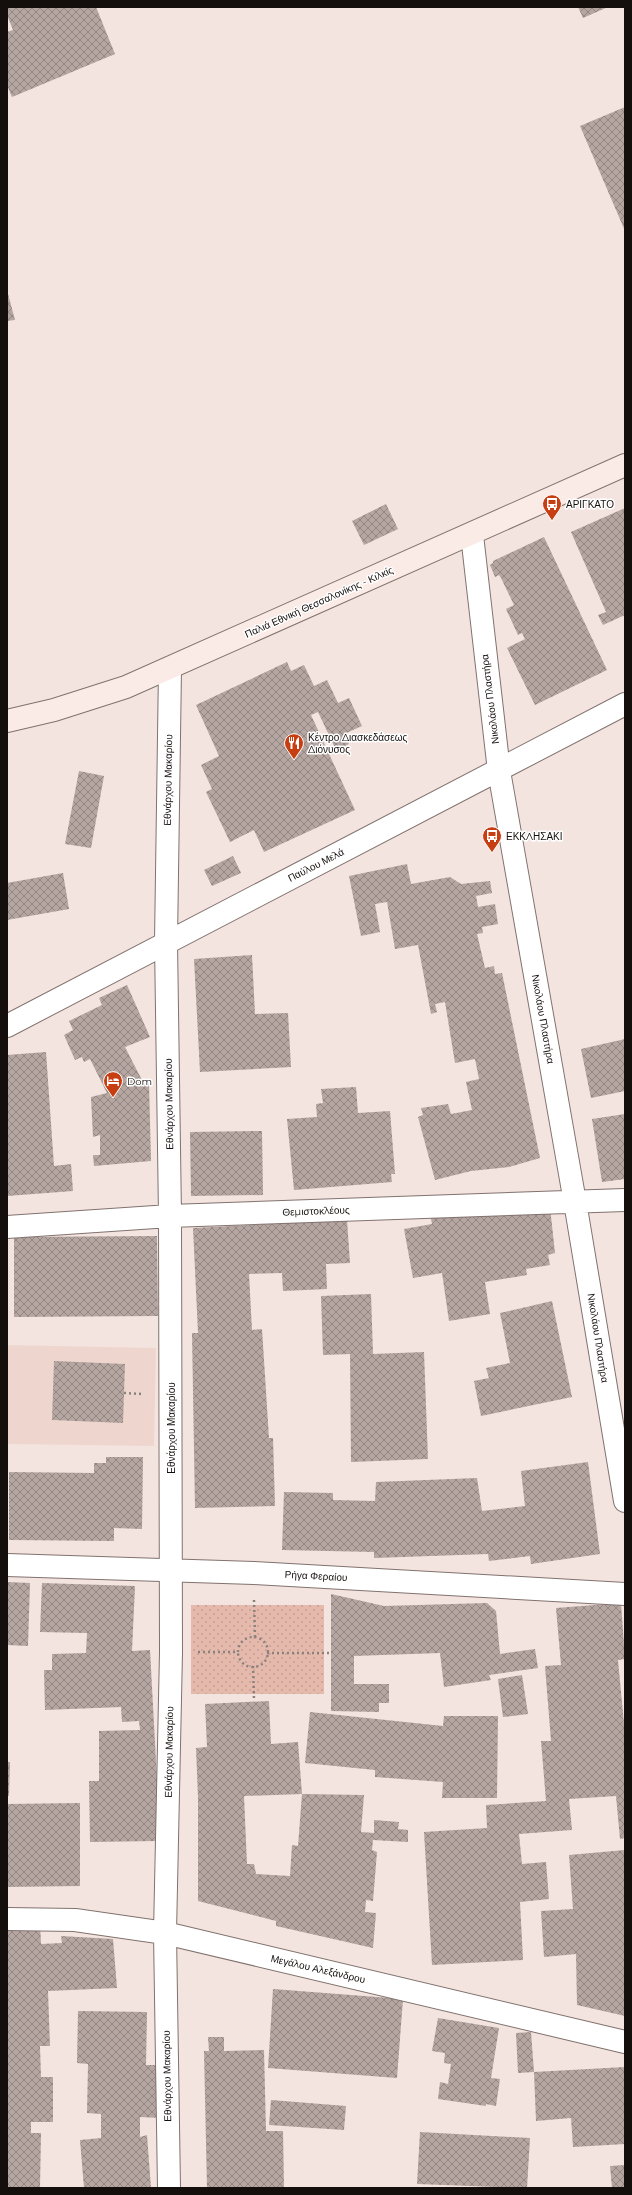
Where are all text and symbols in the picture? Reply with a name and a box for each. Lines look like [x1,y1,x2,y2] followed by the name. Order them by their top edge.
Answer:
[541,493,563,521] bus stop icon: ΑΡΙΓΚΑΤΟ
[566,498,614,511] place label: ΑΡΙΓΚΑΤΟ
[243,563,395,641] street label: Παλιά Εθνική Θεσσαλονίκης - Κιλκίς
[478,653,502,745] street label: Νικολάου Πλαστήρα
[308,731,408,756] place label: Κέντρο Διασκεδάσεως Διόνυσος
[283,732,305,760] restaurant icon: Κέντρο Διασκεδάσεως Διόνυσος
[161,734,175,826] street label: Εθνάρχου Μακαρίου
[481,825,503,853] bus stop icon: ΕΚΚΛΗΣΑΚΙ
[506,830,563,843] place label: ΕΚΚΛΗΣΑΚΙ
[286,845,347,885] street label: Παύλου Μελά
[529,973,557,1065] street label: Νικολάου Πλαστήρα
[162,1058,176,1150] street label: Εθνάρχου Μακαρίου
[102,1070,124,1098] hotel icon: Dom
[127,1075,152,1088] place label: Dom
[282,1203,350,1219] street label: Θεμιστοκλέους
[585,1292,612,1384] street label: Νικολάου Πλαστήρα
[165,1382,178,1474] street label: Εθνάρχου Μακαρίου
[284,1568,348,1584] street label: Ρήγα Φεραίου
[162,1706,176,1798] street label: Εθνάρχου Μακαρίου
[270,1952,366,1986] street label: Μεγάλου Αλεξάνδρου
[160,2030,174,2122] street label: Εθνάρχου Μακαρίου

